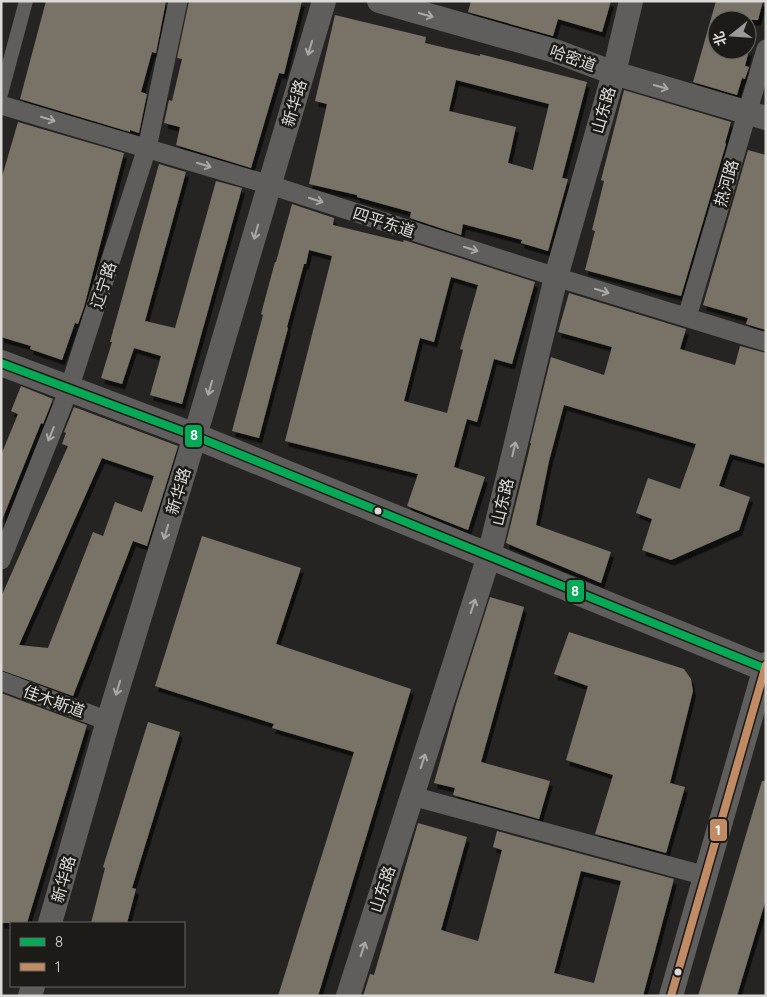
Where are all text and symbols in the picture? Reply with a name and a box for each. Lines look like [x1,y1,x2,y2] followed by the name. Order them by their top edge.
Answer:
[418,10,434,20] one-way arrow
[707,10,757,60] north arrow
[709,29,730,48] text: 北
[305,40,315,56] one-way arrow
[547,40,599,76] street label: 哈密道
[277,77,311,129] street label: 新华路
[652,83,668,93] one-way arrow
[587,84,619,136] street label: 山东路
[40,114,56,124] one-way arrow
[710,157,742,209] street label: 热河路
[195,161,211,171] one-way arrow
[308,196,323,205] one-way arrow
[350,203,418,241] street label: 四平东道
[250,223,260,239] one-way arrow
[462,245,478,255] one-way arrow
[86,259,120,311] street label: 辽宁路
[594,287,610,296] one-way arrow
[204,379,214,395] one-way arrow
[184,424,203,448] line badge: 8
[46,426,55,441] one-way arrow
[190,426,198,444] text: 8
[510,442,519,458] one-way arrow
[161,465,195,517] street label: 新华路
[487,476,517,528] street label: 山东路
[373,506,383,516] unlabelled marker
[160,524,170,540] one-way arrow
[566,579,585,603] line badge: 8
[571,582,579,600] text: 8
[468,599,478,615] one-way arrow
[112,679,122,695] one-way arrow
[21,681,87,721] street label: 佳木斯道
[419,754,428,769] one-way arrow
[709,818,728,842] line badge: 1
[715,821,721,839] text: 1
[47,853,79,905] street label: 新华路
[365,863,399,915] street label: 山东路
[10,922,185,987] legend
[55,932,63,951] text: 8
[359,942,368,958] one-way arrow
[55,957,61,976] text: 1
[673,967,683,977] unlabelled marker

